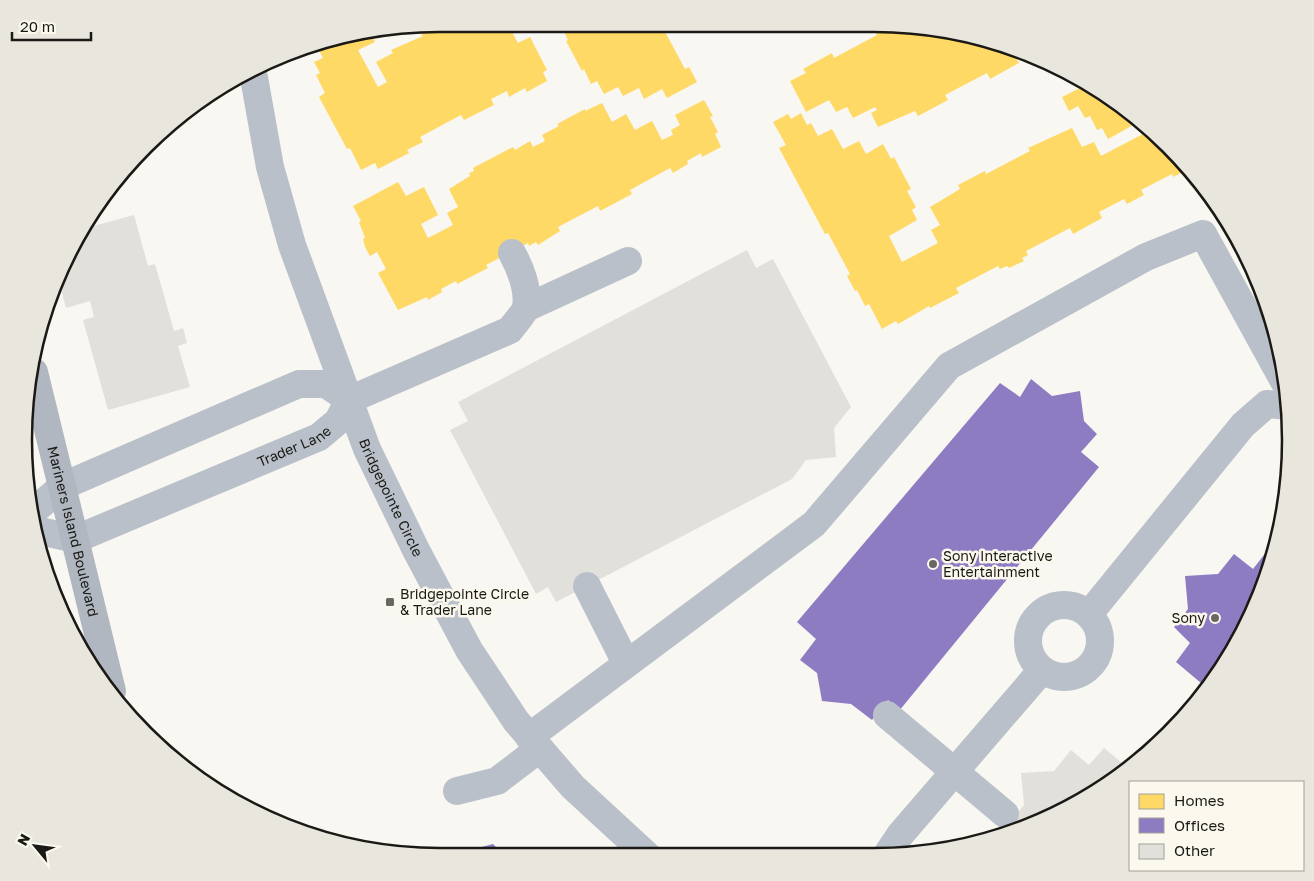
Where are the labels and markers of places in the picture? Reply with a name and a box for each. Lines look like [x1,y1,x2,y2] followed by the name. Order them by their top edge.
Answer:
[943,547,1053,580] place label: Sony Interactive Entertainment
[927,558,939,570] marker: Sony Interactive Entertainment
[400,585,529,618] place label: Bridgepointe Circle & Trader Lane
[384,596,396,608] marker: Bridgepointe Circle & Trader Lane
[1171,609,1205,626] place label: Sony
[1209,612,1221,624] marker: Sony

